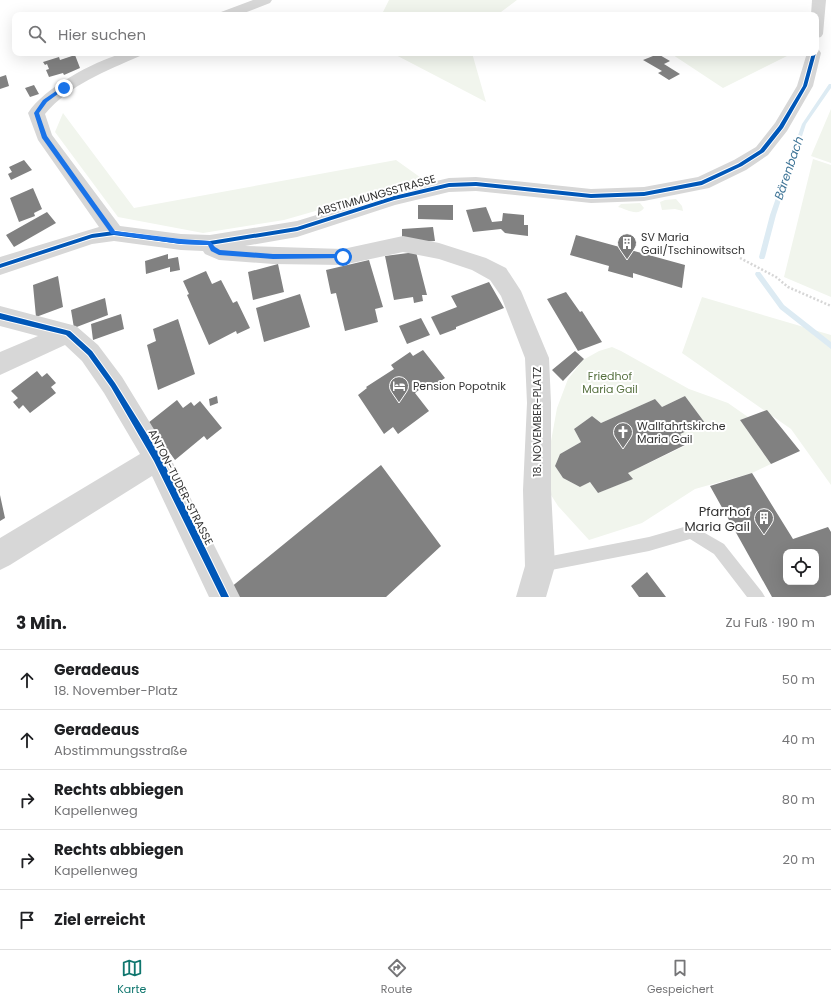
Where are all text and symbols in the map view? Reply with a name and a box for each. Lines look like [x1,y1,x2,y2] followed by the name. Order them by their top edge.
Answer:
[12,12,819,56] search box
[26,23,48,45] icon: search
[58,24,146,45] text: Hier suchen
[55,79,73,97] route end
[770,134,807,202] water label: Bärenbach
[314,170,438,220] street label: ABSTIMMUNGSSTRASSE
[641,229,745,258] place label: SV Maria Gail/Tschinowitsch
[616,232,638,260] building icon: SV Maria Gail/Tschinowitsch
[334,248,352,266] route start
[529,367,545,477] street label: 18. NOVEMBER-PLATZ
[582,368,638,397] park label: Friedhof Maria Gail
[388,375,410,403] hotel icon: Pension Popotnik
[413,378,506,394] place label: Pension Popotnik
[637,418,726,447] place label: Wallfahrtskirche Maria Gail
[612,421,634,449] church icon: Wallfahrtskirche Maria Gail
[145,426,217,548] street label: ANTON-TUDER-STRASSE
[684,502,750,536] place label: Pfarrhof Maria Gail
[753,507,775,535] building icon: Pfarrhof Maria Gail
[783,549,819,585] map controls
[783,549,819,585] button: locate
[16,611,67,635] text: 3 Min.
[725,613,815,632] text: Zu Fuß · 190 m
[54,659,139,680] text: Geradeaus
[16,669,38,691] icon: ahead
[782,670,815,689] text: 50 m
[54,681,178,700] text: 18. November-Platz
[54,719,139,740] text: Geradeaus
[16,729,38,751] icon: ahead
[782,730,815,749] text: 40 m
[54,741,187,760] text: Abstimmungsstraße
[54,779,184,800] text: Rechts abbiegen
[16,789,38,811] icon: right
[782,790,815,809] text: 80 m
[54,801,138,820] text: Kapellenweg
[54,839,184,860] text: Rechts abbiegen
[16,849,38,871] icon: right
[782,850,815,869] text: 20 m
[54,861,138,880] text: Kapellenweg
[16,909,38,931] icon: arrive
[54,909,145,930] text: Ziel erreicht
[117,957,146,998] tab: Karte
[381,957,412,998] tab: Route
[647,957,714,998] tab: Gespeichert

